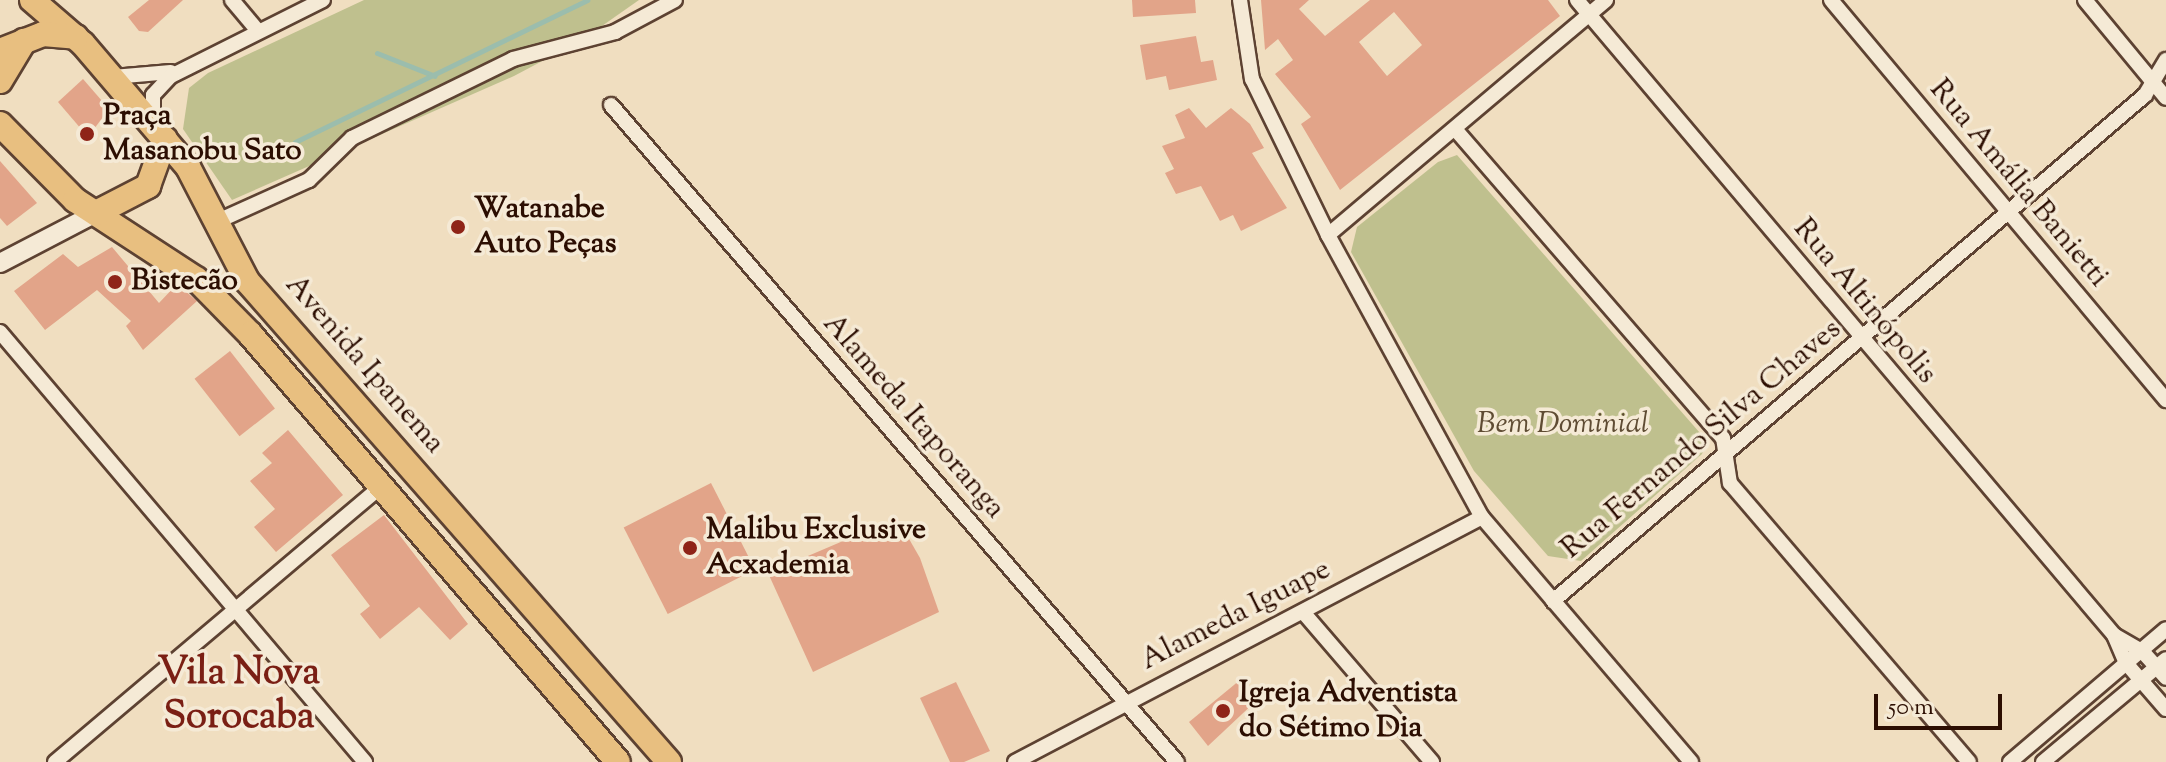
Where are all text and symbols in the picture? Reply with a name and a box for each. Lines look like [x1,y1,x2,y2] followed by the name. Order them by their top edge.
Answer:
[1921,73,2115,295] street label: Rua Amália Banietti
[103,99,302,170] place label: Praça Masanobu Sato
[78,125,96,143] marker: Praça Masanobu Sato
[474,192,616,262] place label: Watanabe Auto Peças
[1784,212,1944,392] street label: Rua Altinópolis
[449,218,467,236] marker: Watanabe Auto Peças
[131,264,238,300] place label: Bistecão
[277,268,451,462] street label: Avenida Ipanema
[106,273,124,291] marker: Bistecão
[814,307,1012,527] street label: Alameda Itaporanga
[1555,312,1849,568] street label: Rua Fernando Silva Chaves
[1477,407,1649,443] park label: Bem Dominial
[706,513,926,584] place label: Malibu Exclusive Acxademia
[681,539,699,557] marker: Malibu Exclusive Acxademia
[1135,553,1337,679] street label: Alameda Iguape
[158,652,320,742] district label: Vila Nova Sorocaba
[1239,676,1457,746] place label: Igreja Adventista do Sétimo Dia
[1878,678,2006,728] scale bar
[1888,691,1934,725] text: 50 m
[1214,702,1232,720] marker: Igreja Adventista do Sétimo Dia

